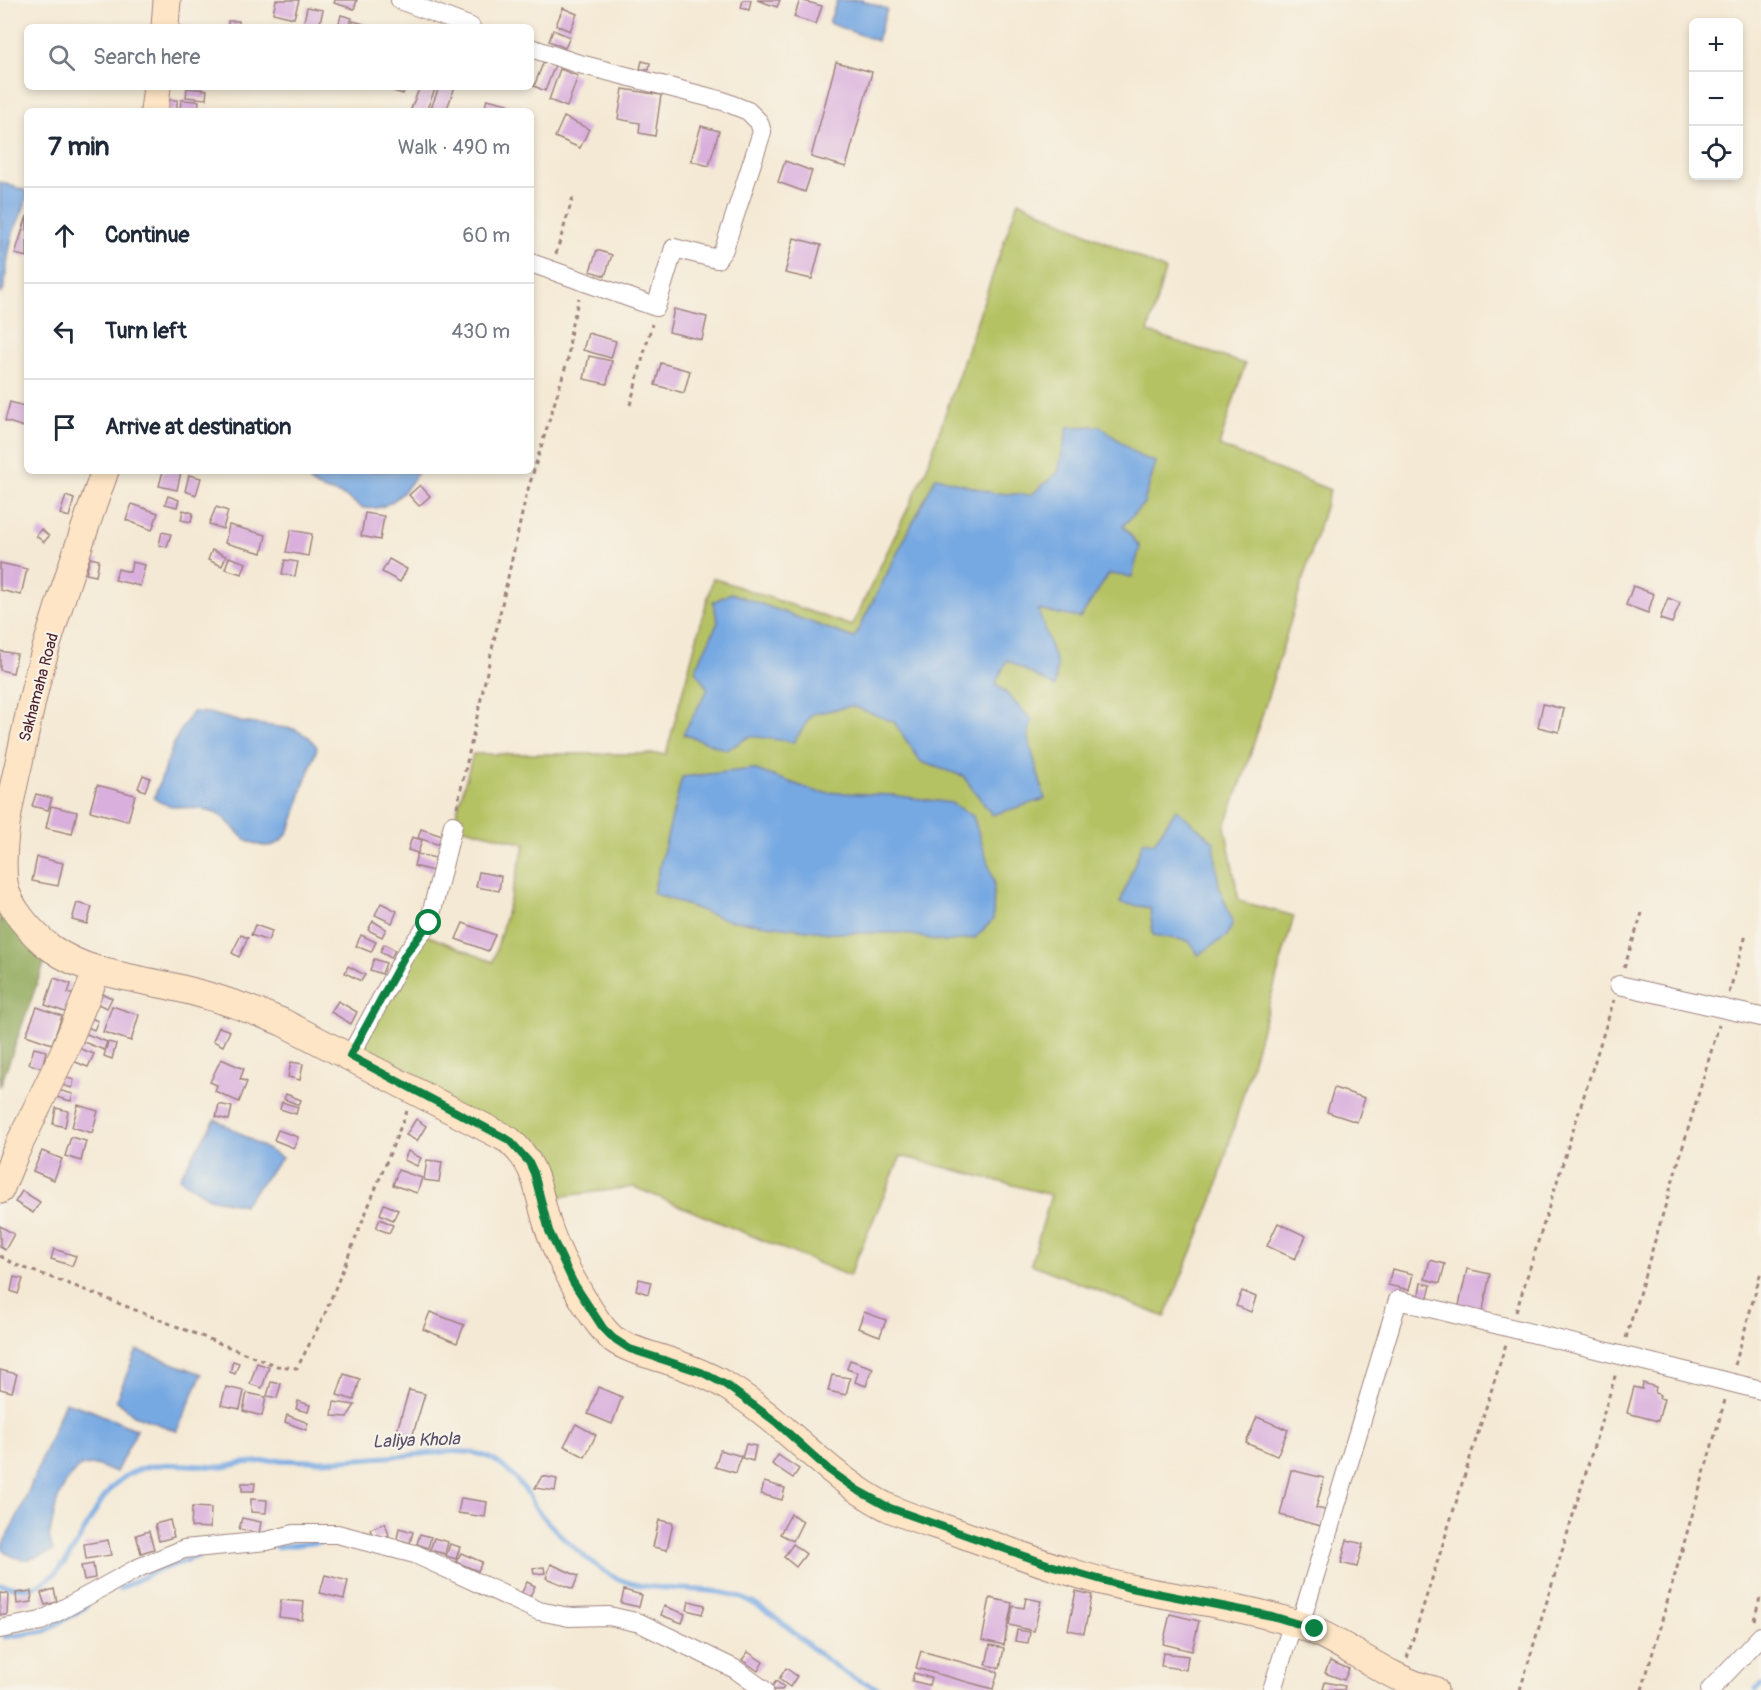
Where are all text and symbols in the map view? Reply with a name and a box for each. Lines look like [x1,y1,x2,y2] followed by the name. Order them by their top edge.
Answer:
[1689,18,1743,180] map controls
[1689,18,1743,72] button: +
[24,24,534,90] search box
[45,41,78,74] icon: search
[93,43,200,71] text: Search here
[1689,72,1743,126] button: −
[1689,126,1743,180] button: locate
[48,131,110,163] text: 7 min
[398,135,510,160] text: Walk · 490 m
[48,219,81,252] icon: ahead
[105,221,189,249] text: Continue
[463,223,510,248] text: 60 m
[48,315,81,348] icon: left
[105,317,187,345] text: Turn left
[451,319,510,344] text: 430 m
[48,411,81,444] icon: arrive
[105,413,291,441] text: Arrive at destination
[15,631,63,744] street label: Sakhamaha Road
[415,909,441,935] route start
[372,1427,462,1454] water label: Laliya Khola
[1301,1615,1327,1641] route end

